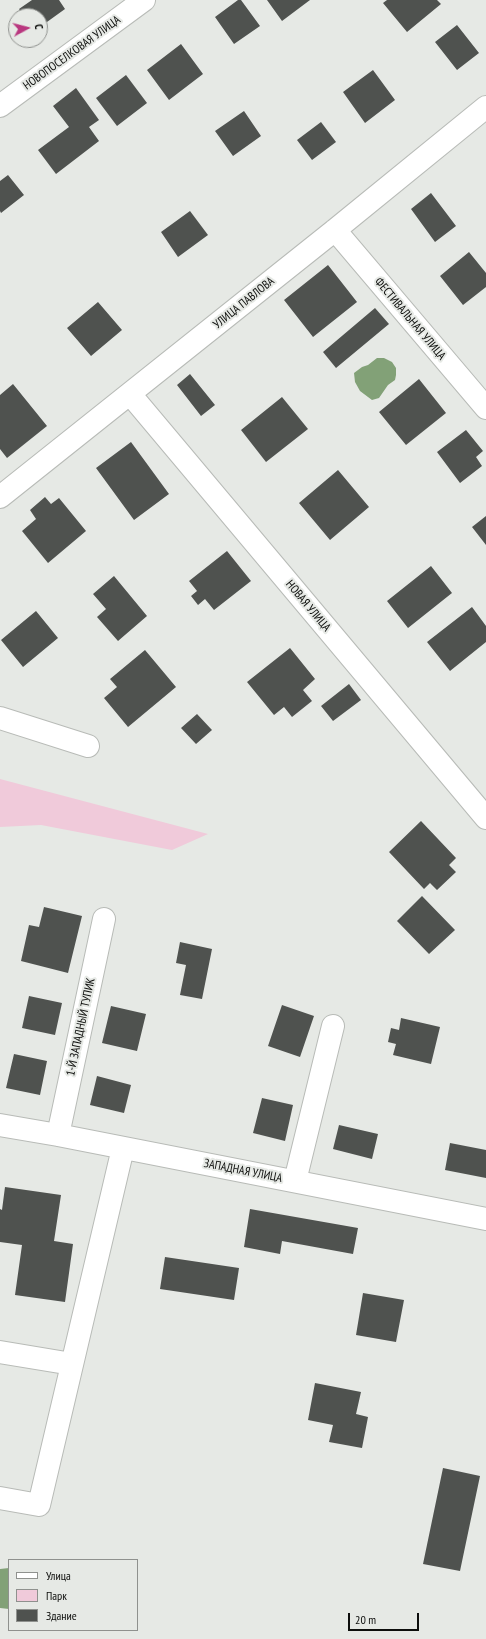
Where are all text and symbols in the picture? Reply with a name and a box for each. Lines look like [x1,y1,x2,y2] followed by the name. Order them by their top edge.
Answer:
[8,8,48,48] north arrow
[21,13,123,93] street label: НОВОПОСЕЛКОВАЯ УЛИЦА
[211,274,277,332] street label: УЛИЦА ПАВЛОВА
[371,275,449,363] street label: ФЕСТИВАЛЬНАЯ УЛИЦА
[282,577,334,635] street label: НОВАЯ УЛИЦА
[64,977,98,1077] street label: 1-Й ЗАПАДНЫЙ ТУПИК
[203,1156,283,1186] street label: ЗАПАДНАЯ УЛИЦА
[8,1559,138,1631] legend
[46,1568,71,1583] text: Улица
[46,1588,67,1603] text: Парк
[350,1605,421,1631] scale bar
[46,1608,77,1623] text: Здание
[355,1612,376,1627] text: 20 m

